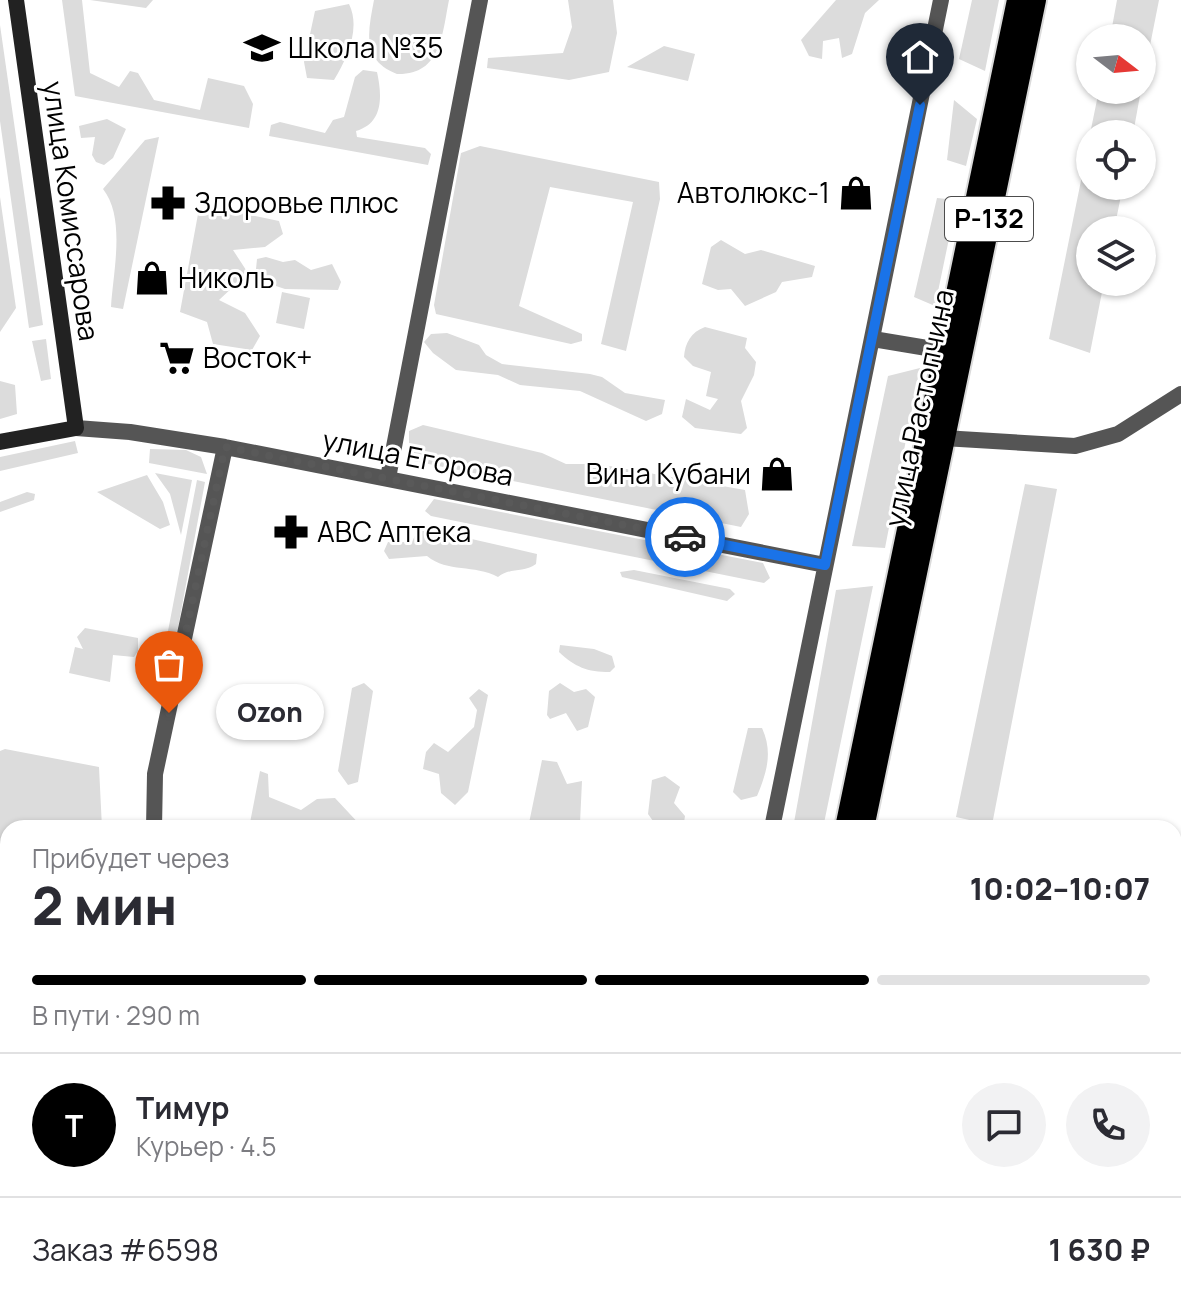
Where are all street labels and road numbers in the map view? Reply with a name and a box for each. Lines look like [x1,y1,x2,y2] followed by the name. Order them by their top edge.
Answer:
[35,79,109,343] street label: улица Комиссарова
[945,197,1033,241] road number: Р-132
[874,286,962,530] street label: улица Растопчина
[320,420,517,494] street label: улица Егорова

